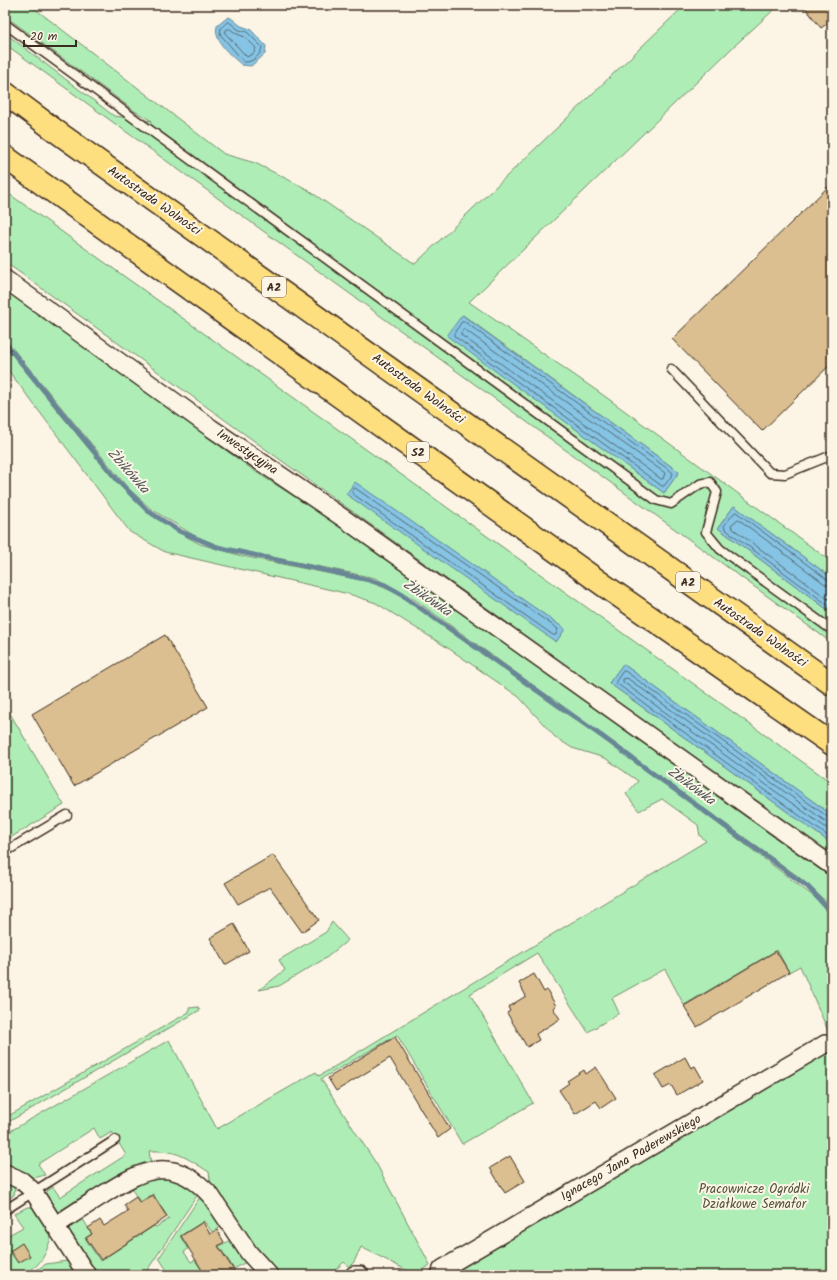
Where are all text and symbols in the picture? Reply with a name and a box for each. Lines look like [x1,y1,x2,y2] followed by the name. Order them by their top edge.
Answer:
[24,22,76,48] scale bar
[30,27,58,46] text: 20 m
[103,161,206,242] street label: Autostrada Wolności
[262,277,286,297] road number: A2
[367,348,470,430] street label: Autostrada Wolności
[212,424,282,480] street label: Inwestycyjna
[407,442,429,462] road number: S2
[101,443,155,500] water label: Żbikówka
[676,572,700,592] road number: A2
[398,574,457,623] water label: Żbikówka
[709,593,812,674] street label: Autostrada Wolności
[662,761,721,812] water label: Żbikówka
[557,1109,705,1207] street label: Ignacego Jana Paderewskiego
[699,1179,810,1215] park label: Pracownicze Ogródki Działkowe Semafor

